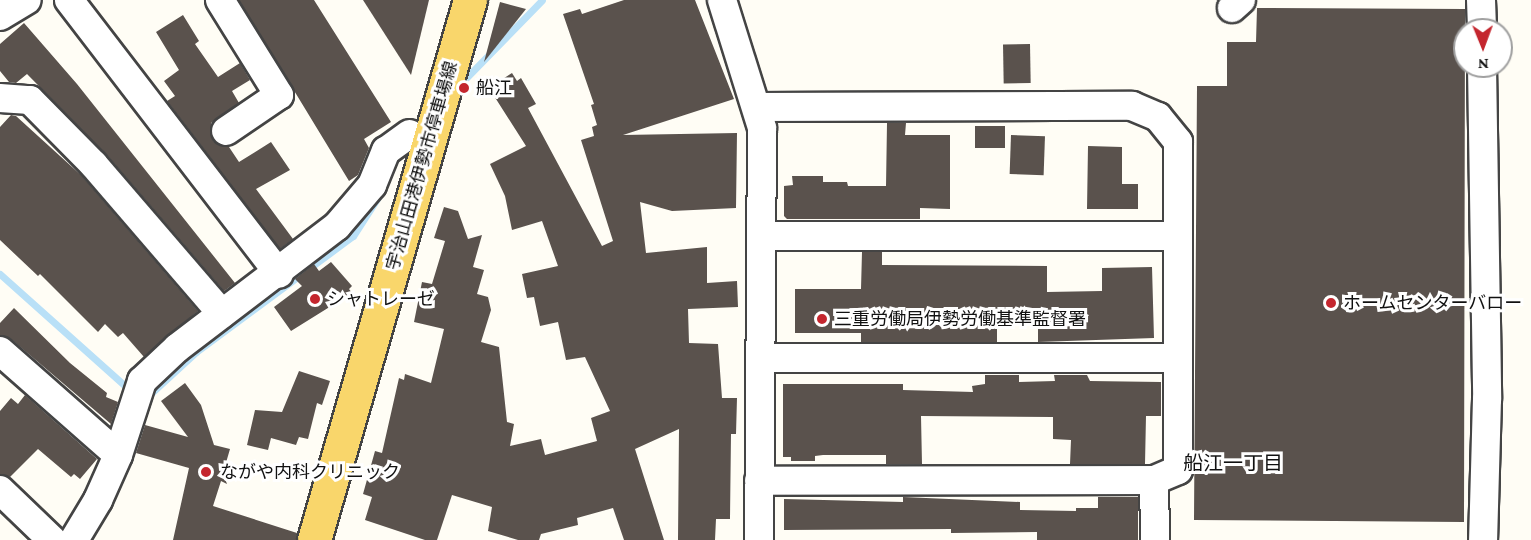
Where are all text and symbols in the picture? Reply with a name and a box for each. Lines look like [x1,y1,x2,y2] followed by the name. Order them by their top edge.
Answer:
[1453,18,1513,78] north arrow
[1478,56,1489,73] text: N
[382,59,462,273] street label: 宇治山田港伊勢市停車場線
[476,77,512,99] place label: 船江
[457,81,471,95] marker: 船江
[327,288,435,310] place label: シャトレーゼ
[308,292,322,306] marker: シャトレーゼ
[1343,292,1523,314] place label: ホームセンターバロー
[1324,296,1338,310] marker: ホームセンターバロー
[834,308,1086,330] place label: 三重労働局伊勢労働基準監督署
[815,312,829,326] marker: 三重労働局伊勢労働基準監督署
[1183,451,1283,475] district label: 船江一丁目
[220,461,400,483] place label: ながや内科クリニック
[197,463,215,481] marker: ながや内科クリニック

